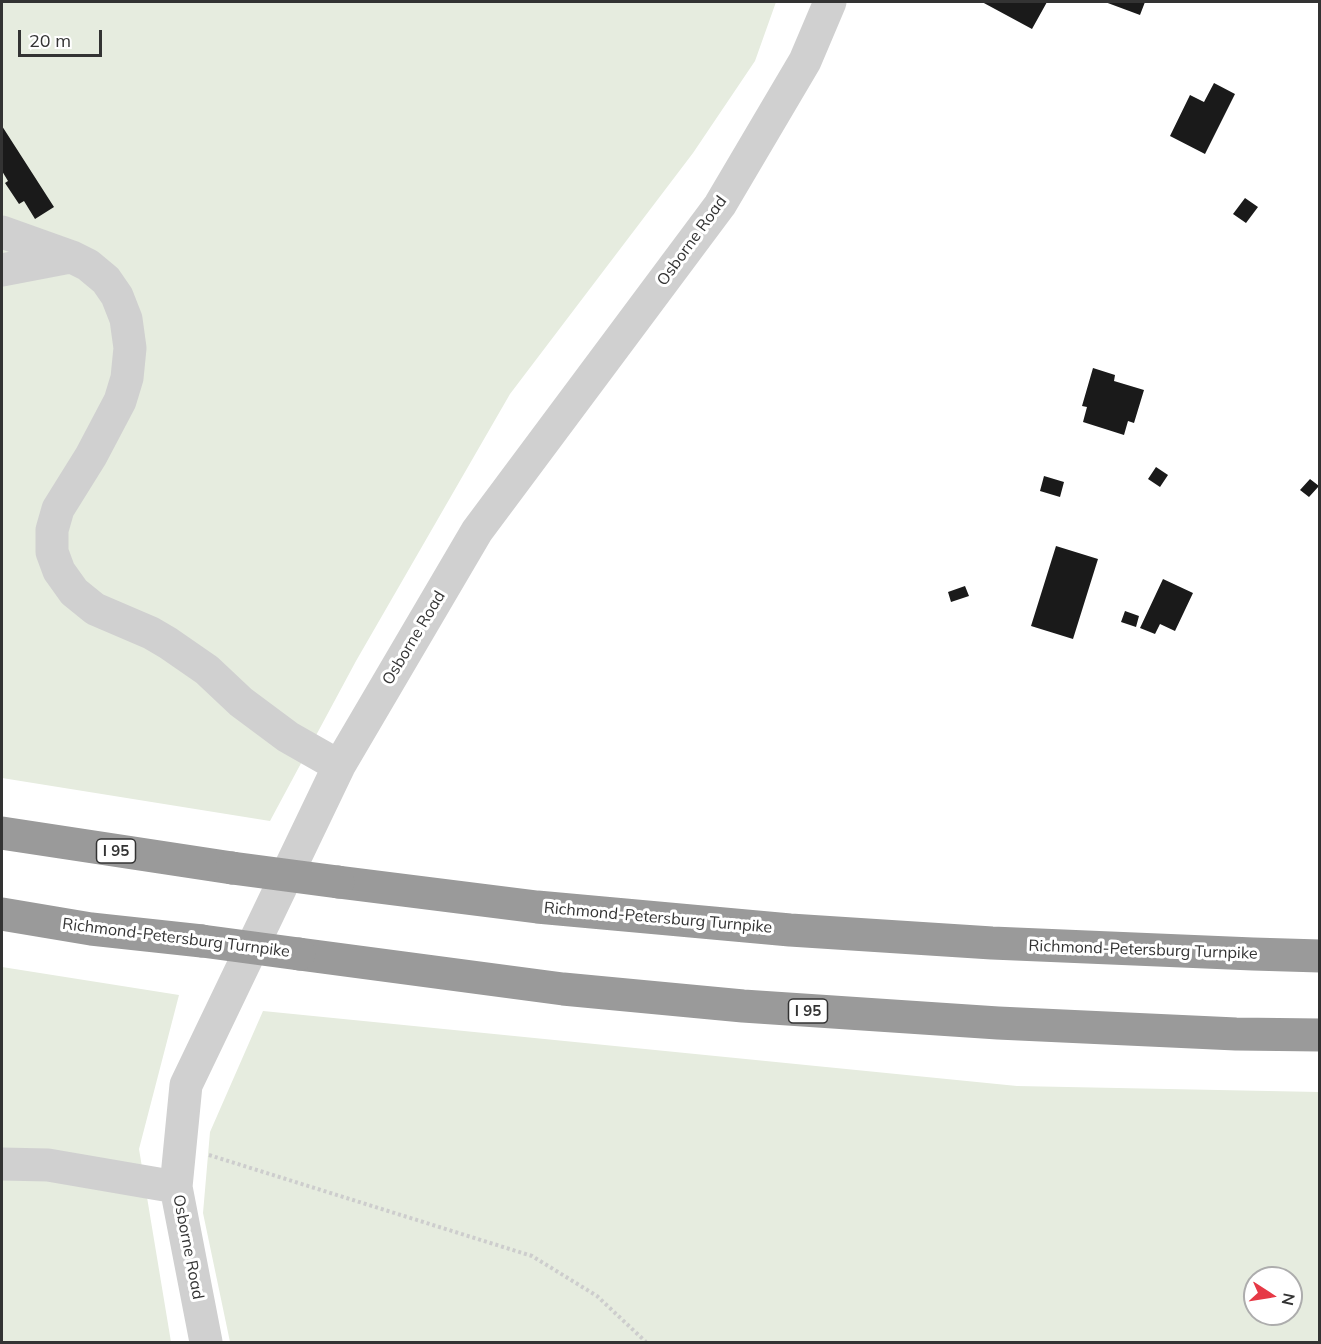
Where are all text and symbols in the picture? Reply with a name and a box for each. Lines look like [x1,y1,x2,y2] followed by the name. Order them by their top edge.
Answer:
[21,18,105,56] scale bar
[29,29,71,52] text: 20 m
[653,192,731,290] street label: Osborne Road
[378,587,450,689] street label: Osborne Road
[96,839,136,863] road number: I 95
[543,898,773,938] street label: Richmond-Petersburg Turnpike
[61,915,291,961] street label: Richmond-Petersburg Turnpike
[1028,936,1258,964] street label: Richmond-Petersburg Turnpike
[788,999,828,1023] road number: I 95
[168,1193,208,1301] street label: Osborne Road
[1243,1266,1303,1326] north arrow
[1278,1291,1300,1307] text: N

